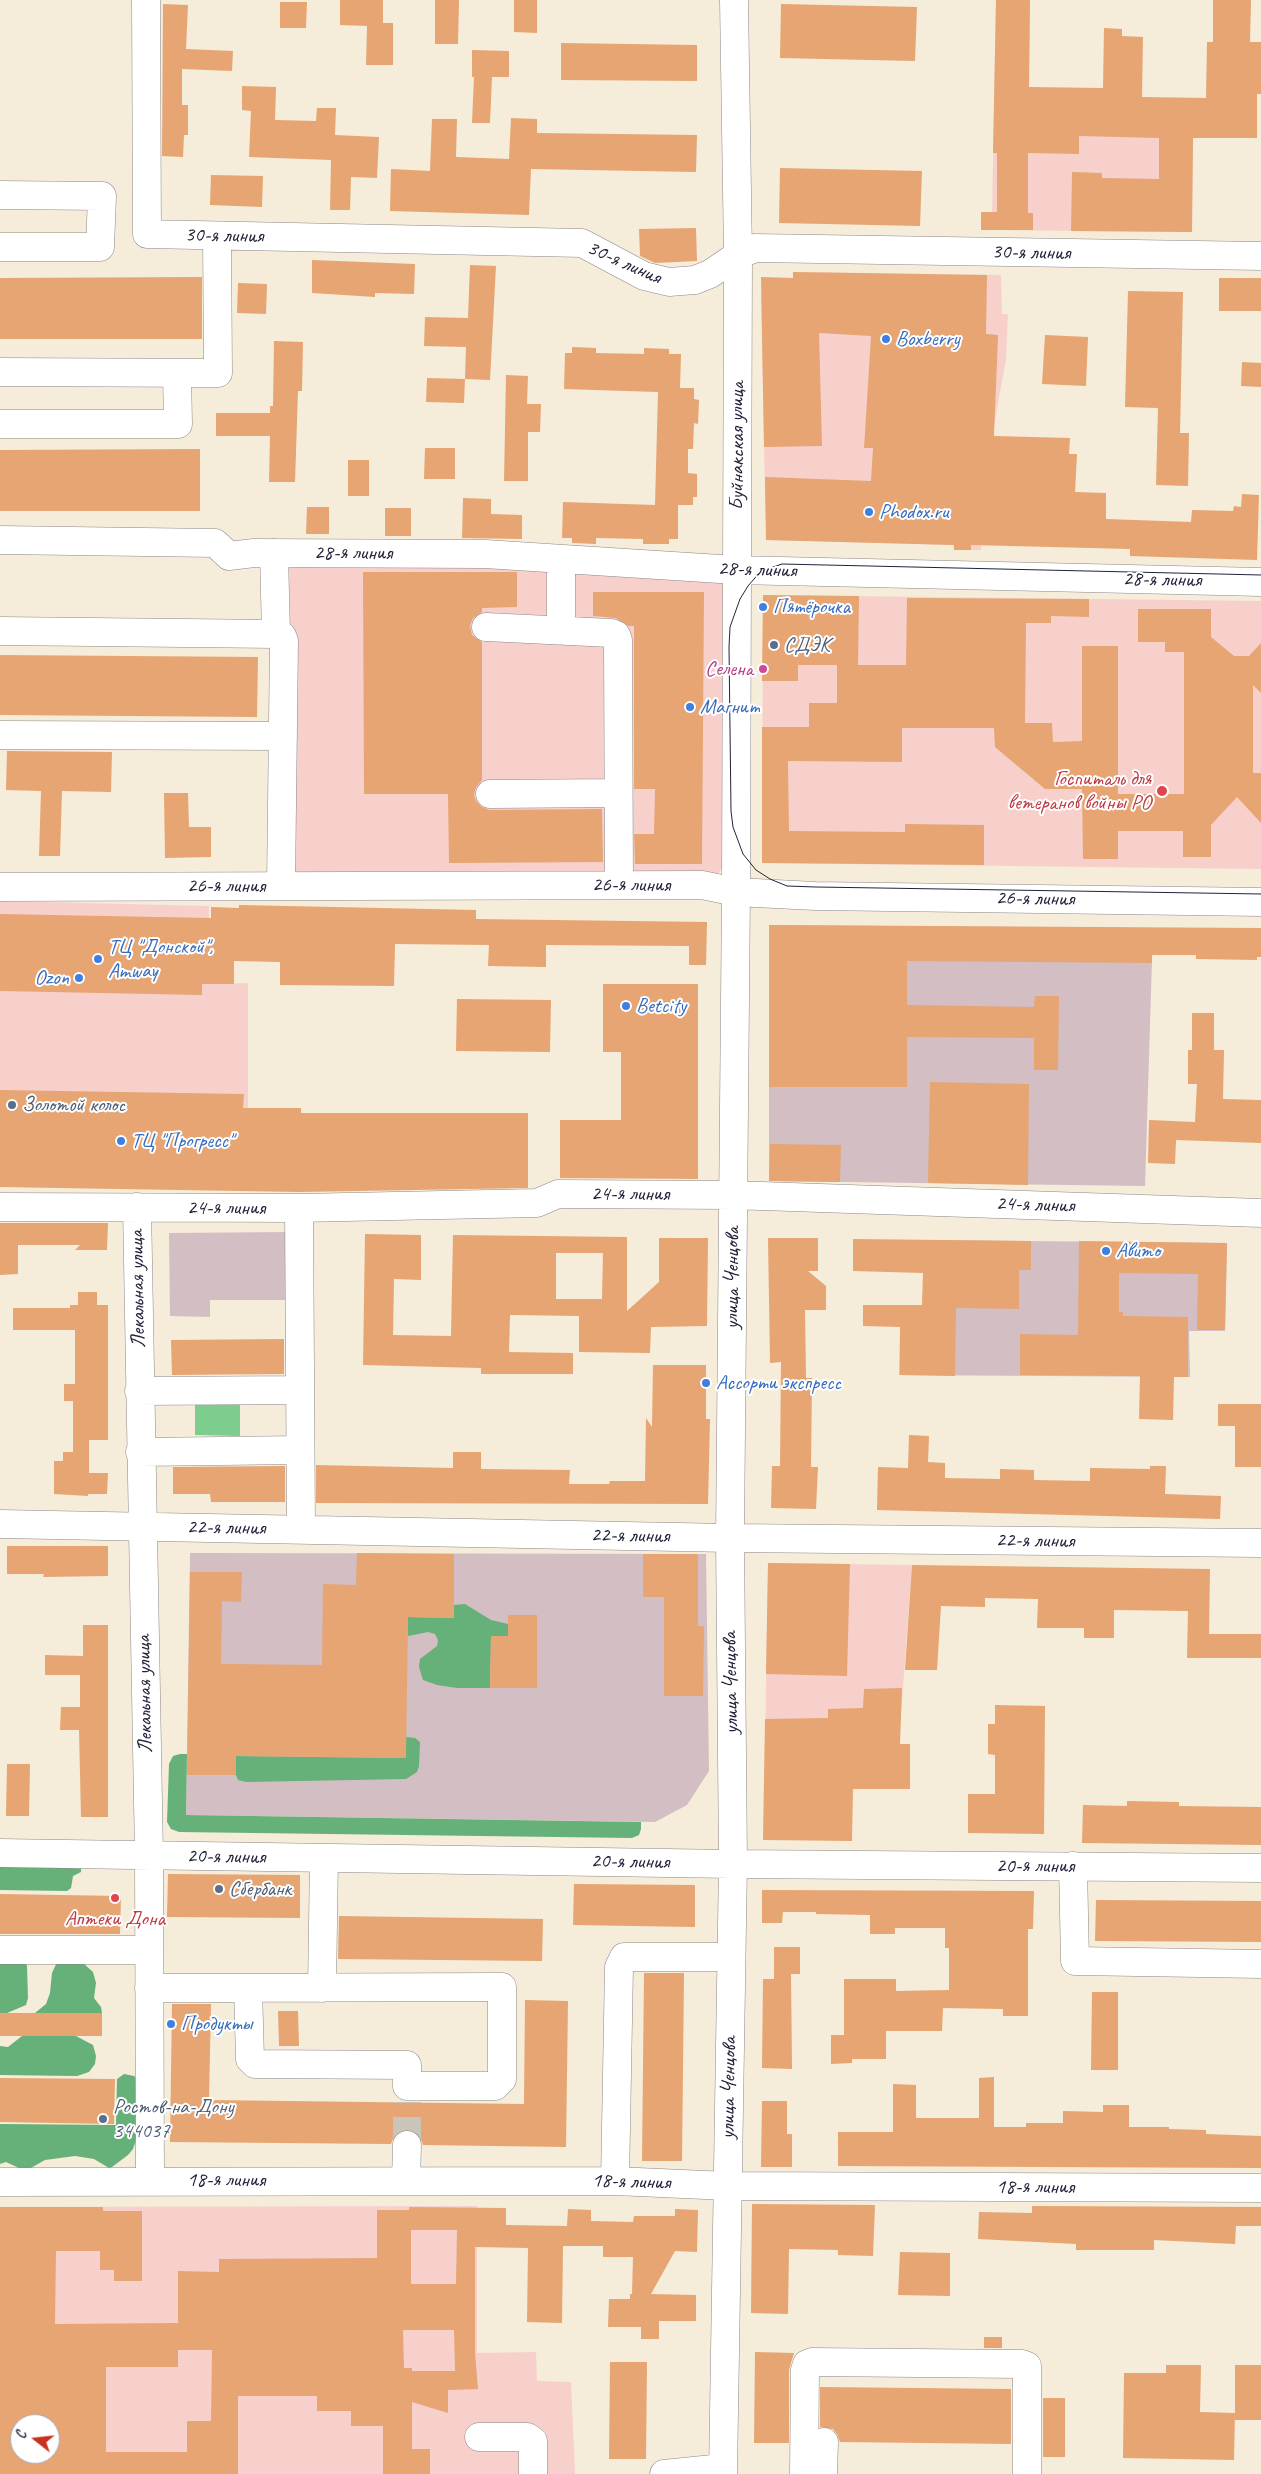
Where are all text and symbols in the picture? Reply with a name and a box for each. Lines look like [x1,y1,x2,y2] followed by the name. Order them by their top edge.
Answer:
[184,223,264,249] street label: 30-я линия
[583,236,665,290] street label: 30-я линия
[991,240,1071,266] street label: 30-я линия
[896,326,960,352] place label: Boxberry
[880,333,892,345] marker: Boxberry
[724,382,750,510] street label: Буйнакская улица
[879,499,948,525] place label: Phodox.ru
[863,506,875,518] marker: Phodox.ru
[314,540,392,566] street label: 28-я линия
[717,556,797,584] street label: 28-я линия
[1122,567,1202,593] street label: 28-я линия
[773,594,850,620] place label: Пятёрочка
[757,601,769,613] marker: Пятёрочка
[784,632,830,658] place label: СДЭК
[768,639,780,651] marker: СДЭК
[705,656,753,682] place label: Селена
[757,663,769,675] marker: Селена
[700,694,760,720] place label: Магнит
[684,701,696,713] marker: Магнит
[1008,766,1151,816] place label: Госпиталь для ветеранов войны РО
[1155,784,1169,798] marker: Госпиталь для ветеранов войны РО
[592,872,670,898] street label: 26-я линия
[187,873,265,899] street label: 26-я линия
[995,886,1075,912] street label: 26-я линия
[108,934,213,984] place label: ТЦ "Донской", Amway
[92,953,104,965] marker: ТЦ "Донской", Amway
[34,965,69,991] place label: Ozon
[73,972,85,984] marker: Ozon
[636,993,686,1019] place label: Betcity
[620,1000,632,1012] marker: Betcity
[22,1092,125,1118] place label: Золотой колос
[6,1099,18,1111] marker: Золотой колос
[131,1128,233,1154] place label: ТЦ "Прогресс"
[115,1135,127,1147] marker: ТЦ "Прогресс"
[591,1181,669,1207] street label: 24-я линия
[995,1191,1075,1219] street label: 24-я линия
[187,1195,265,1221] street label: 24-я линия
[719,1227,745,1329] street label: улица Ченцова
[124,1230,152,1348] street label: Лекальная улица
[1116,1238,1160,1264] place label: Авито
[1100,1245,1112,1257] marker: Авито
[716,1370,841,1396] place label: Ассорти экспресс
[700,1377,712,1389] marker: Ассорти экспресс
[186,1515,266,1541] street label: 22-я линия
[590,1523,670,1549] street label: 22-я линия
[995,1528,1075,1554] street label: 22-я линия
[718,1632,744,1734] street label: улица Ченцова
[131,1635,159,1753] street label: Лекальная улица
[186,1844,266,1870] street label: 20-я линия
[590,1849,670,1875] street label: 20-я линия
[996,1853,1074,1879] street label: 20-я линия
[229,1876,291,1902] place label: Сбербанк
[213,1883,225,1895] marker: Сбербанк
[109,1892,121,1904] marker: Аптеки Дона
[65,1906,165,1932] place label: Аптеки Дона
[181,2011,252,2037] place label: Продукты
[165,2018,177,2030] marker: Продукты
[716,2037,742,2139] street label: улица Ченцова
[113,2094,234,2144] place label: Ростов-на-Дону 344037
[97,2113,109,2125] marker: Ростов-на-Дону 344037
[187,2167,265,2193] street label: 18-я линия
[591,2168,671,2196] street label: 18-я линия
[996,2174,1074,2200] street label: 18-я линия
[10,2414,60,2464] north arrow
[12,2429,30,2441] text: С

